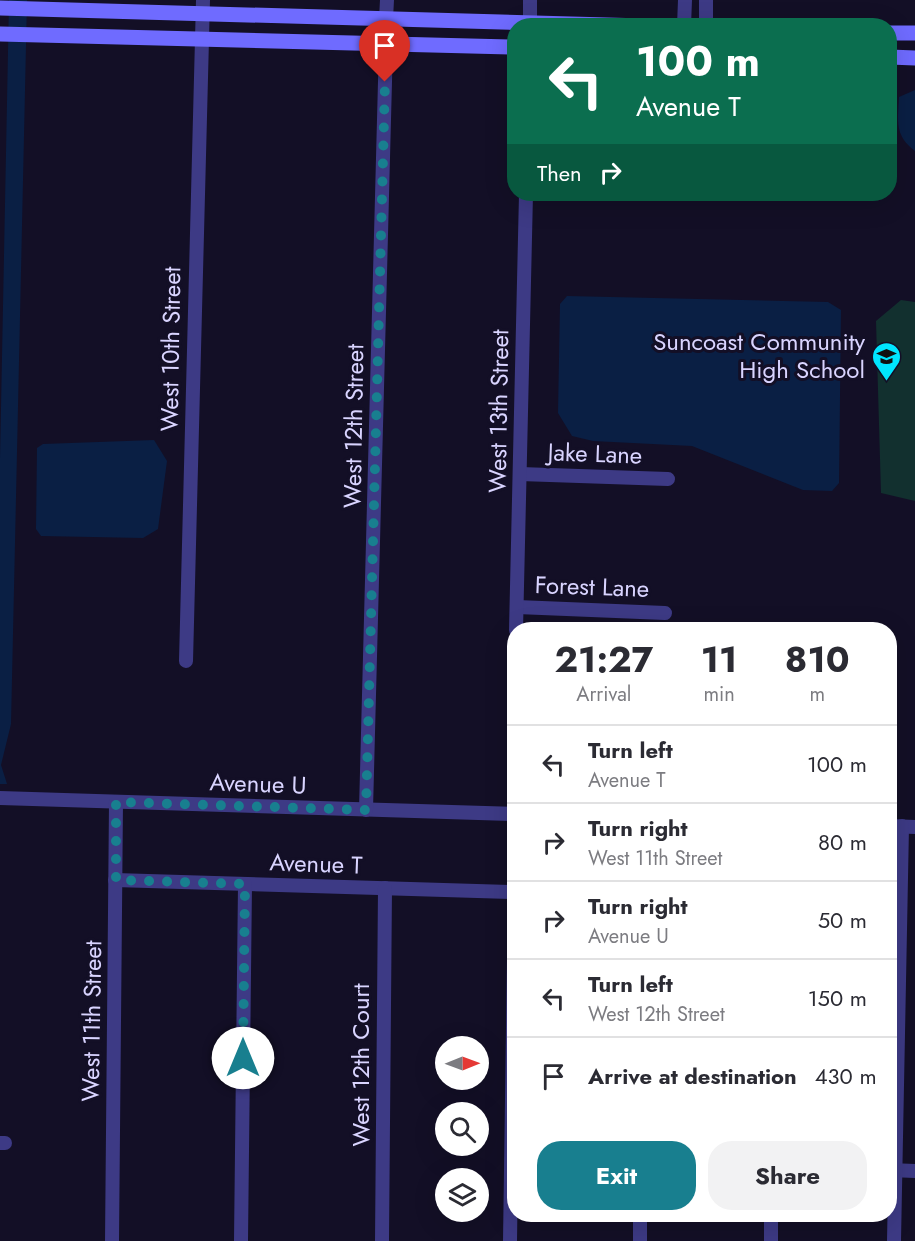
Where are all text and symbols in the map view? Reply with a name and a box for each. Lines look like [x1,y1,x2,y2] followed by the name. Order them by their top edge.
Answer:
[359,20,410,82] pin
[368,29,401,62] icon: arrive
[636,31,760,92] text: 100 m
[537,42,615,120] icon: left
[636,87,741,126] text: Avenue T
[594,156,627,189] icon: right
[537,157,582,189] text: Then
[152,266,189,432] street label: West 10th Street
[653,324,865,387] place label: Suncoast Community High School
[480,329,517,493] street label: West 13th Street
[870,340,902,382] school or university icon: Suncoast Community High School
[335,343,372,508] street label: West 12th Street
[544,434,643,473] street label: Jake Lane
[534,567,650,606] street label: Forest Lane
[554,633,653,685] text: 21:27
[701,633,737,685] text: 11
[785,633,850,685] text: 810
[576,680,631,709] text: Arrival
[703,680,735,709] text: min
[809,680,825,709] text: m
[588,734,673,766] text: Turn left
[537,748,570,781] icon: left
[807,748,867,780] text: 100 m
[209,764,307,803] street label: Avenue U
[588,766,666,795] text: Avenue T
[588,812,688,844] text: Turn right
[537,826,570,859] icon: right
[818,826,867,858] text: 80 m
[269,844,363,883] street label: Avenue T
[588,844,722,873] text: West 11th Street
[588,890,688,922] text: Turn right
[537,904,570,937] icon: right
[818,904,867,936] text: 50 m
[588,922,669,951] text: Avenue U
[73,940,110,1102] street label: West 11th Street
[588,968,673,1000] text: Turn left
[537,982,570,1015] icon: left
[808,982,867,1014] text: 150 m
[343,983,378,1146] street label: West 12th Court
[588,1000,725,1029] text: West 12th Street
[211,1026,275,1090] position arrow
[435,1036,489,1090] north arrow
[435,1036,489,1222] map controls
[537,1060,570,1093] icon: arrive
[588,1060,797,1092] text: Arrive at destination
[815,1060,877,1092] text: 430 m
[435,1102,489,1156] button: search
[537,1141,696,1210] button: Exit
[708,1141,867,1210] button: Share
[435,1168,489,1222] button: layers

